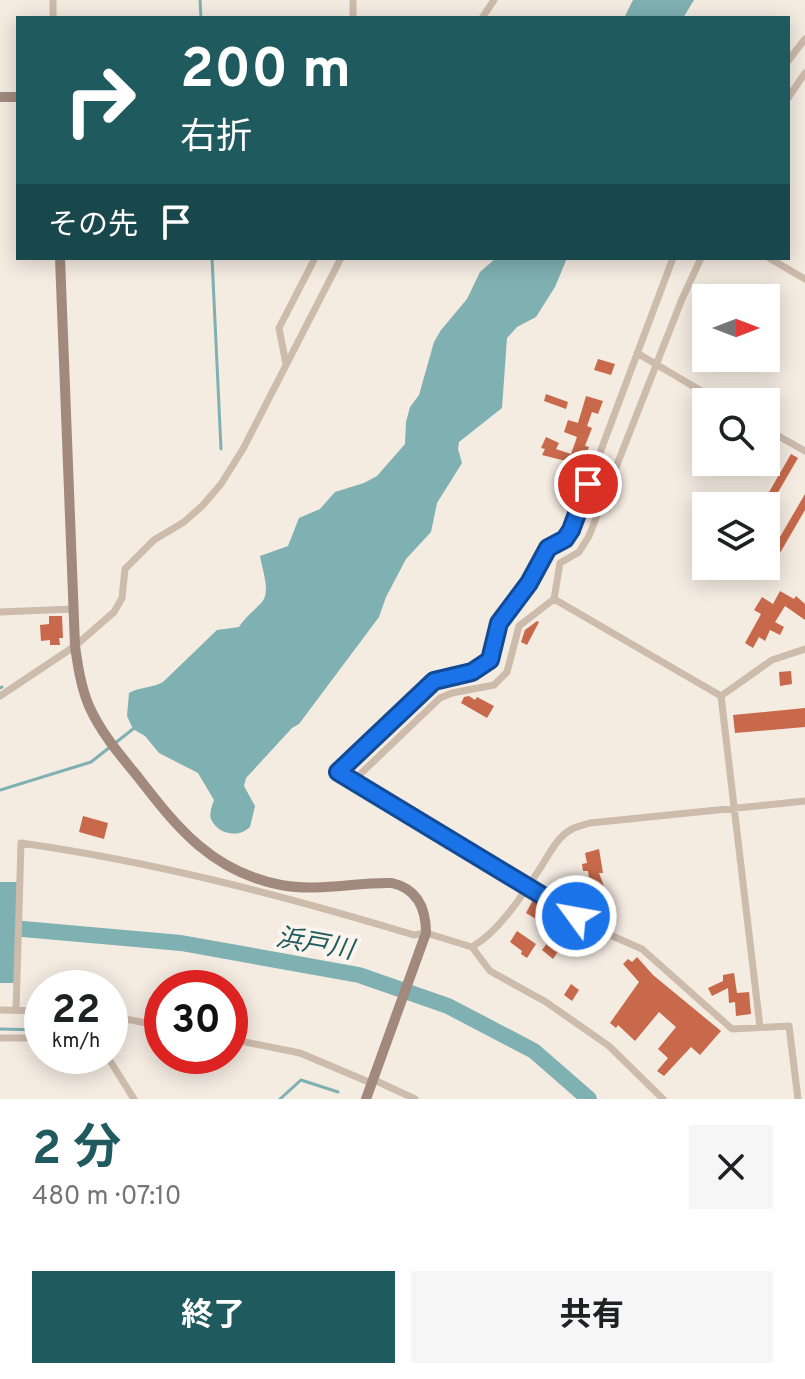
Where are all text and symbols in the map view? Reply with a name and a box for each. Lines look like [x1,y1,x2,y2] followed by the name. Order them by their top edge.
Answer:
[180,37,351,107] text: 200 m
[48,48,152,152] icon: right
[180,116,252,162] text: 右折
[154,200,198,244] icon: arrive
[48,208,138,245] text: その先
[692,284,780,372] north arrow
[692,284,780,580] map controls
[692,388,780,476] button: search
[554,450,622,518] pin
[566,462,610,506] icon: arrive
[692,492,780,580] button: layers
[534,874,618,958] position arrow
[273,922,359,969] water label: 浜戸川
[144,970,248,1074] speed limit sign: 30
[52,987,100,1037] text: 22
[52,1029,100,1055] text: km/h
[32,1121,121,1181] text: 2 分
[689,1125,773,1209] button: close
[32,1181,182,1214] text: 480 m · 07:10
[32,1271,395,1363] button: 終了
[411,1271,773,1363] button: 共有

